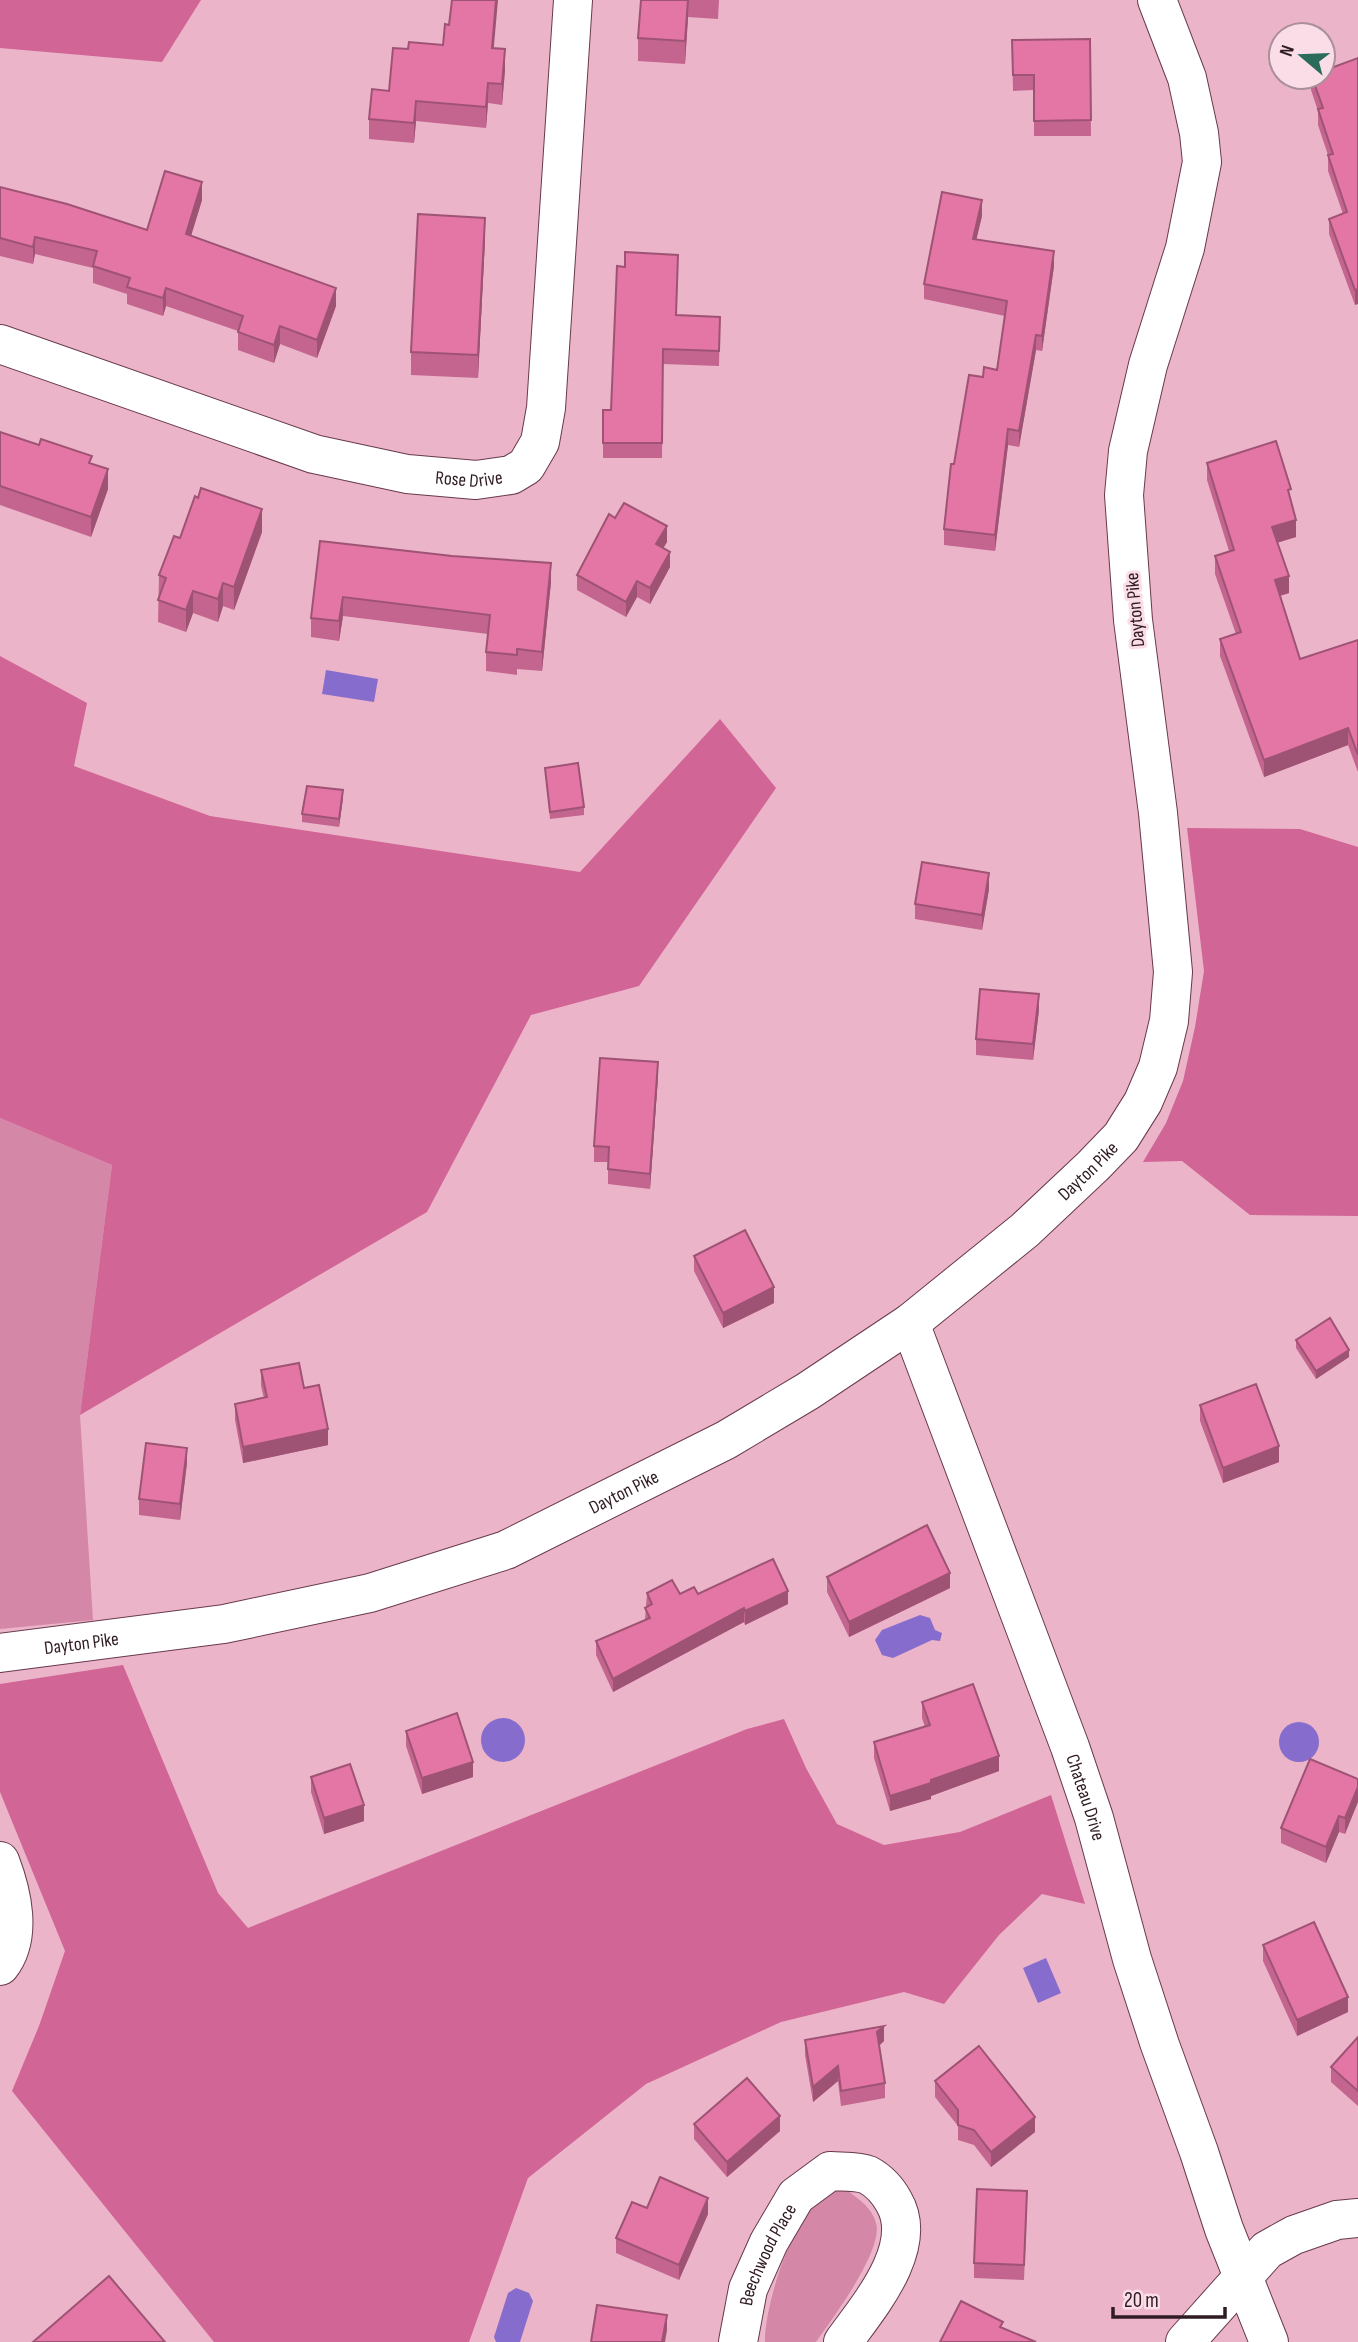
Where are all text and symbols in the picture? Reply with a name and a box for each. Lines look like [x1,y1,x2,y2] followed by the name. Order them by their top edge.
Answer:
[1267,21,1337,91] north arrow
[1275,42,1300,59] text: N
[434,466,504,493] street label: Rose Drive
[1121,572,1150,648] street label: Dayton Pike
[1054,1137,1123,1206] street label: Dayton Pike
[585,1466,663,1520] street label: Dayton Pike
[43,1628,120,1660] street label: Dayton Pike
[1060,1751,1110,1843] street label: Chateau Drive
[735,2200,802,2308] street label: Beechwood Place
[1113,2276,1225,2320] scale bar
[1124,2288,1159,2313] text: 20 m

